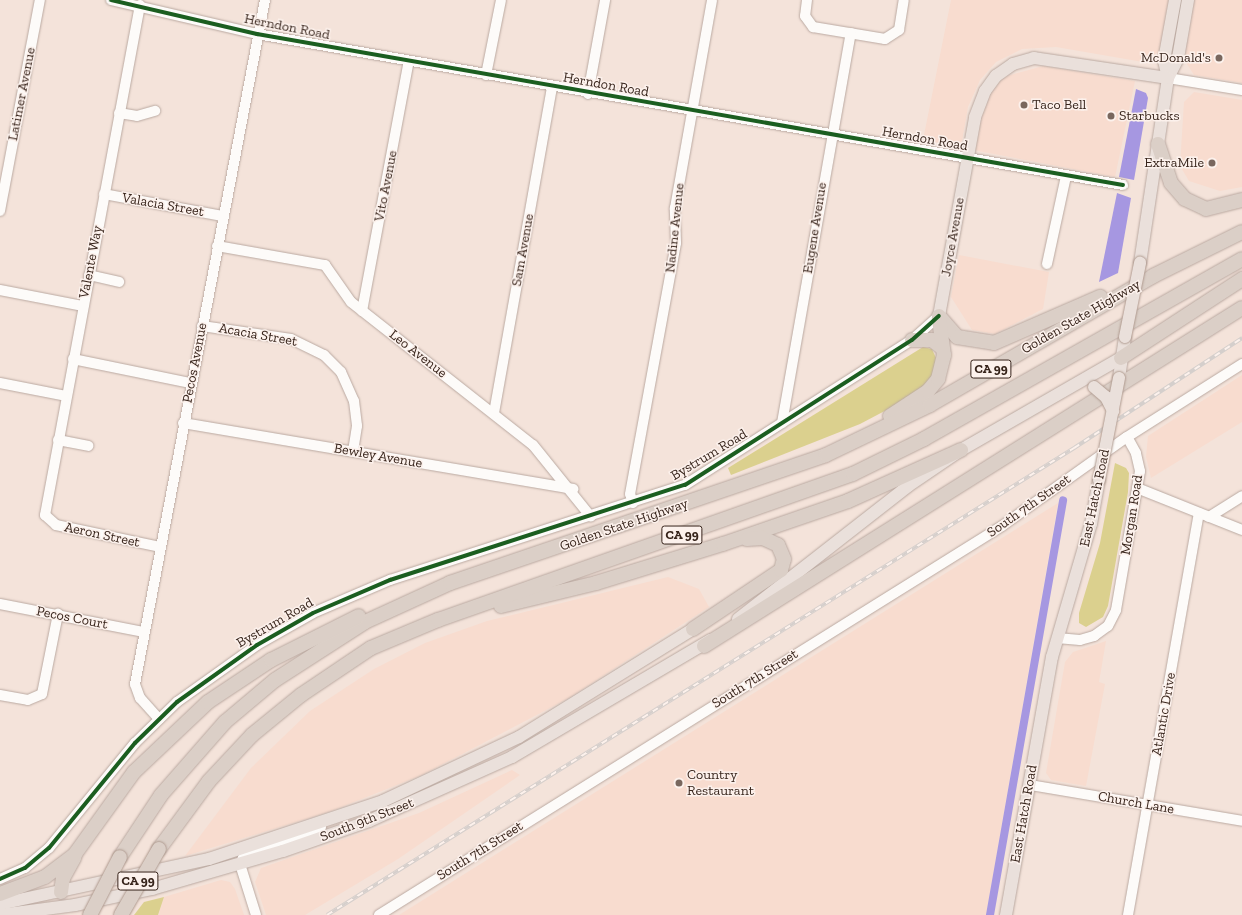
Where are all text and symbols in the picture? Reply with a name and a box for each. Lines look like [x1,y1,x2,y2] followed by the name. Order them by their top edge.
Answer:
[243,10,331,44] street label: Herndon Road
[5,45,39,143] street label: Latimer Avenue
[1141,50,1211,66] place label: McDonald's
[1214,53,1224,63] marker: McDonald's
[562,69,650,101] street label: Herndon Road
[1032,97,1086,113] place label: Taco Bell
[1019,100,1029,110] marker: Taco Bell
[1119,108,1180,124] place label: Starbucks
[1106,111,1116,121] marker: Starbucks
[881,123,969,155] street label: Herndon Road
[371,149,401,223] street label: Vito Avenue
[1144,155,1204,171] place label: ExtraMile
[1207,158,1217,168] marker: ExtraMile
[799,181,831,275] street label: Eugene Avenue
[662,182,688,274] street label: Nadine Avenue
[121,190,205,220] street label: Valacia Street
[938,196,968,278] street label: Joyce Avenue
[508,212,538,288] street label: Sam Avenue
[76,224,106,300] street label: Valente Way
[1019,276,1143,358] street label: Golden State Highway
[217,320,299,350] street label: Acacia Street
[179,321,211,405] street label: Pecos Avenue
[386,326,450,382] street label: Leo Avenue
[970,358,1012,380] road number: CA 99
[668,426,750,484] street label: Bystrum Road
[332,440,424,472] street label: Bewley Avenue
[1076,448,1114,548] street label: East Hatch Road
[984,471,1074,541] street label: South 7th Street
[1117,474,1147,556] street label: Morgan Road
[558,495,690,555] street label: Golden State Highway
[63,519,141,551] street label: Aeron Street
[661,524,703,546] road number: CA 99
[234,594,316,652] street label: Bystrum Road
[35,603,109,633] street label: Pecos Court
[709,646,801,712] street label: South 7th Street
[1148,671,1180,757] street label: Atlantic Drive
[1007,764,1041,864] street label: East Hatch Road
[687,767,754,800] place label: Country Restaurant
[674,778,684,788] marker: Country Restaurant
[1097,788,1175,818] street label: Church Lane
[318,794,416,846] street label: South 9th Street
[434,818,526,884] street label: South 7th Street
[117,870,159,892] road number: CA 99

